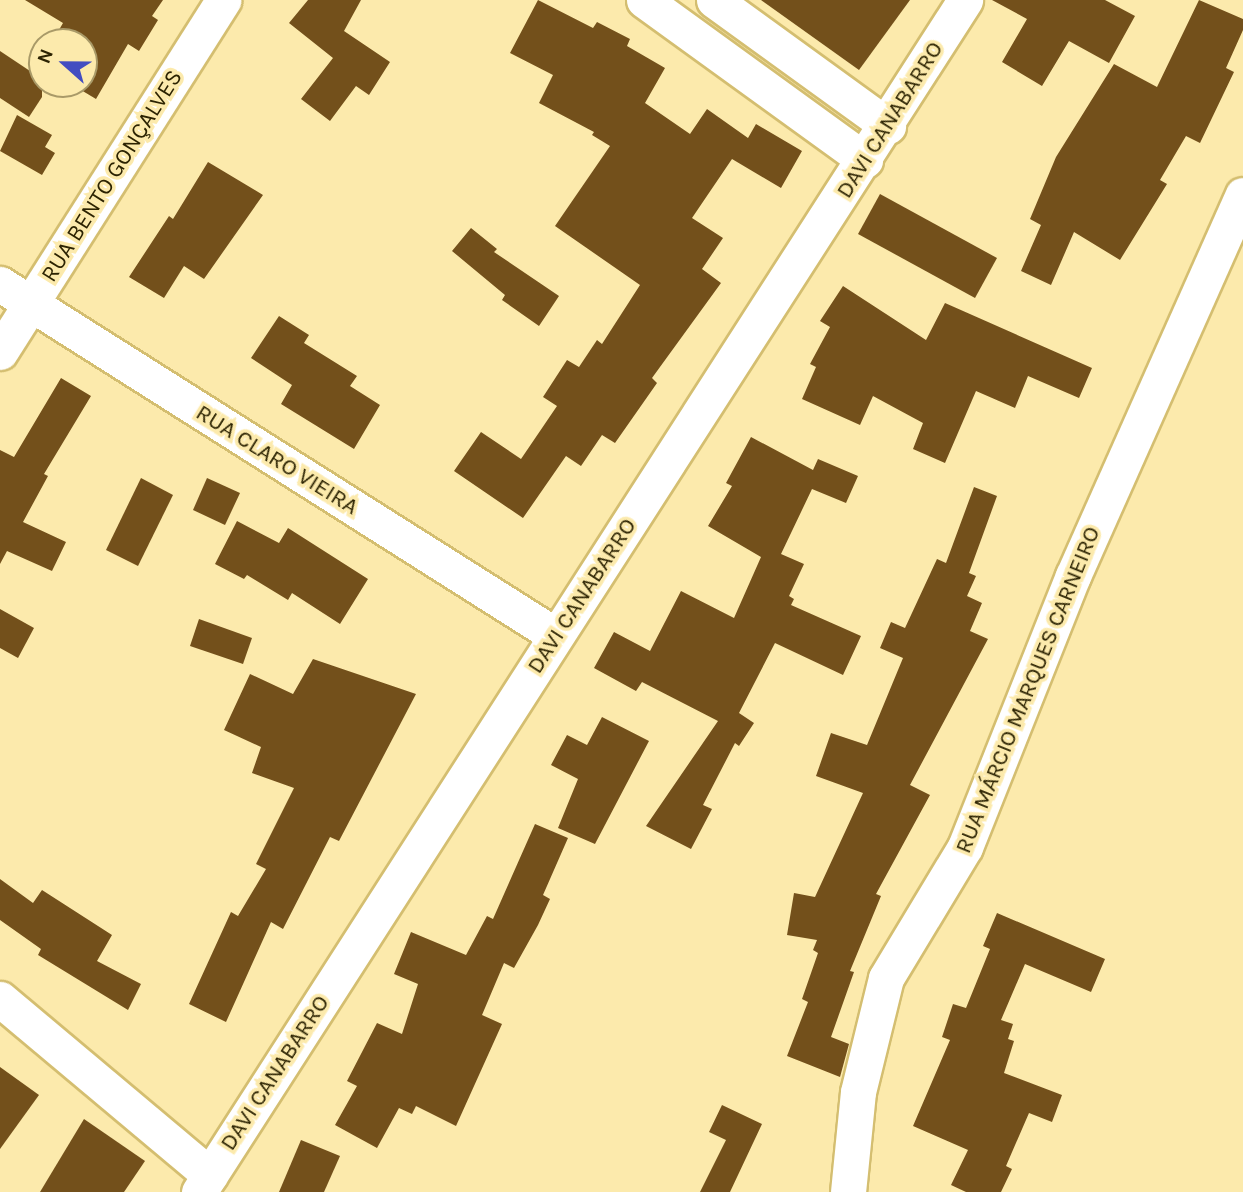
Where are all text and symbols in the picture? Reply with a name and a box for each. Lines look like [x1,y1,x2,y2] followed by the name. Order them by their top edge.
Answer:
[28,28,98,98] north arrow
[831,37,949,203] street label: DAVI CANABARRO
[33,46,58,66] text: N
[35,65,189,287] street label: RUA BENTO GONÇALVES
[191,399,363,521] street label: RUA CLARO VIEIRA
[522,513,642,679] street label: DAVI CANABARRO
[950,523,1106,857] street label: RUA MÁRCIO MARQUES CARNEIRO
[215,990,335,1156] street label: DAVI CANABARRO

